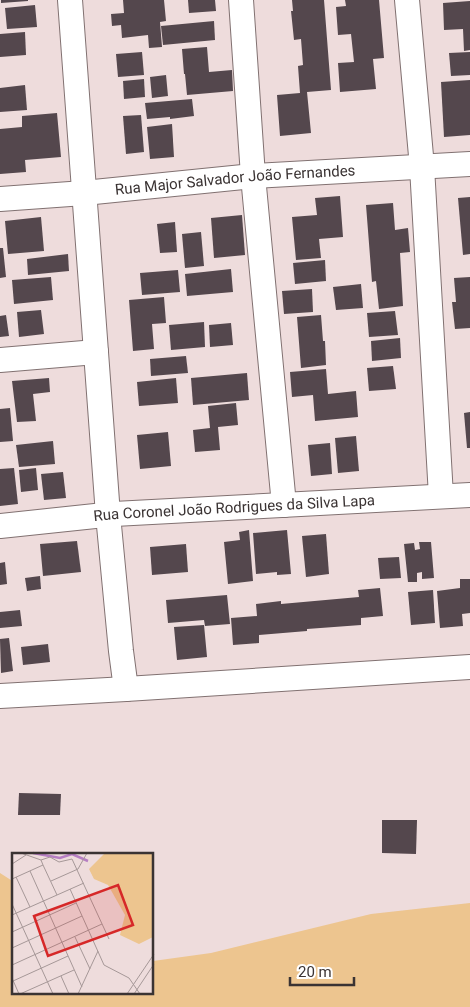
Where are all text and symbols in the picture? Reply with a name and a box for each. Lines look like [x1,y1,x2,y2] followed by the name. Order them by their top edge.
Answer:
[114,161,356,199] street label: Rua Major Salvador João Fernandes
[93,491,375,525] street label: Rua Coronel João Rodrigues da Silva Lapa
[12,853,154,994] inset map
[290,954,354,986] scale bar
[298,963,332,981] text: 20 m

